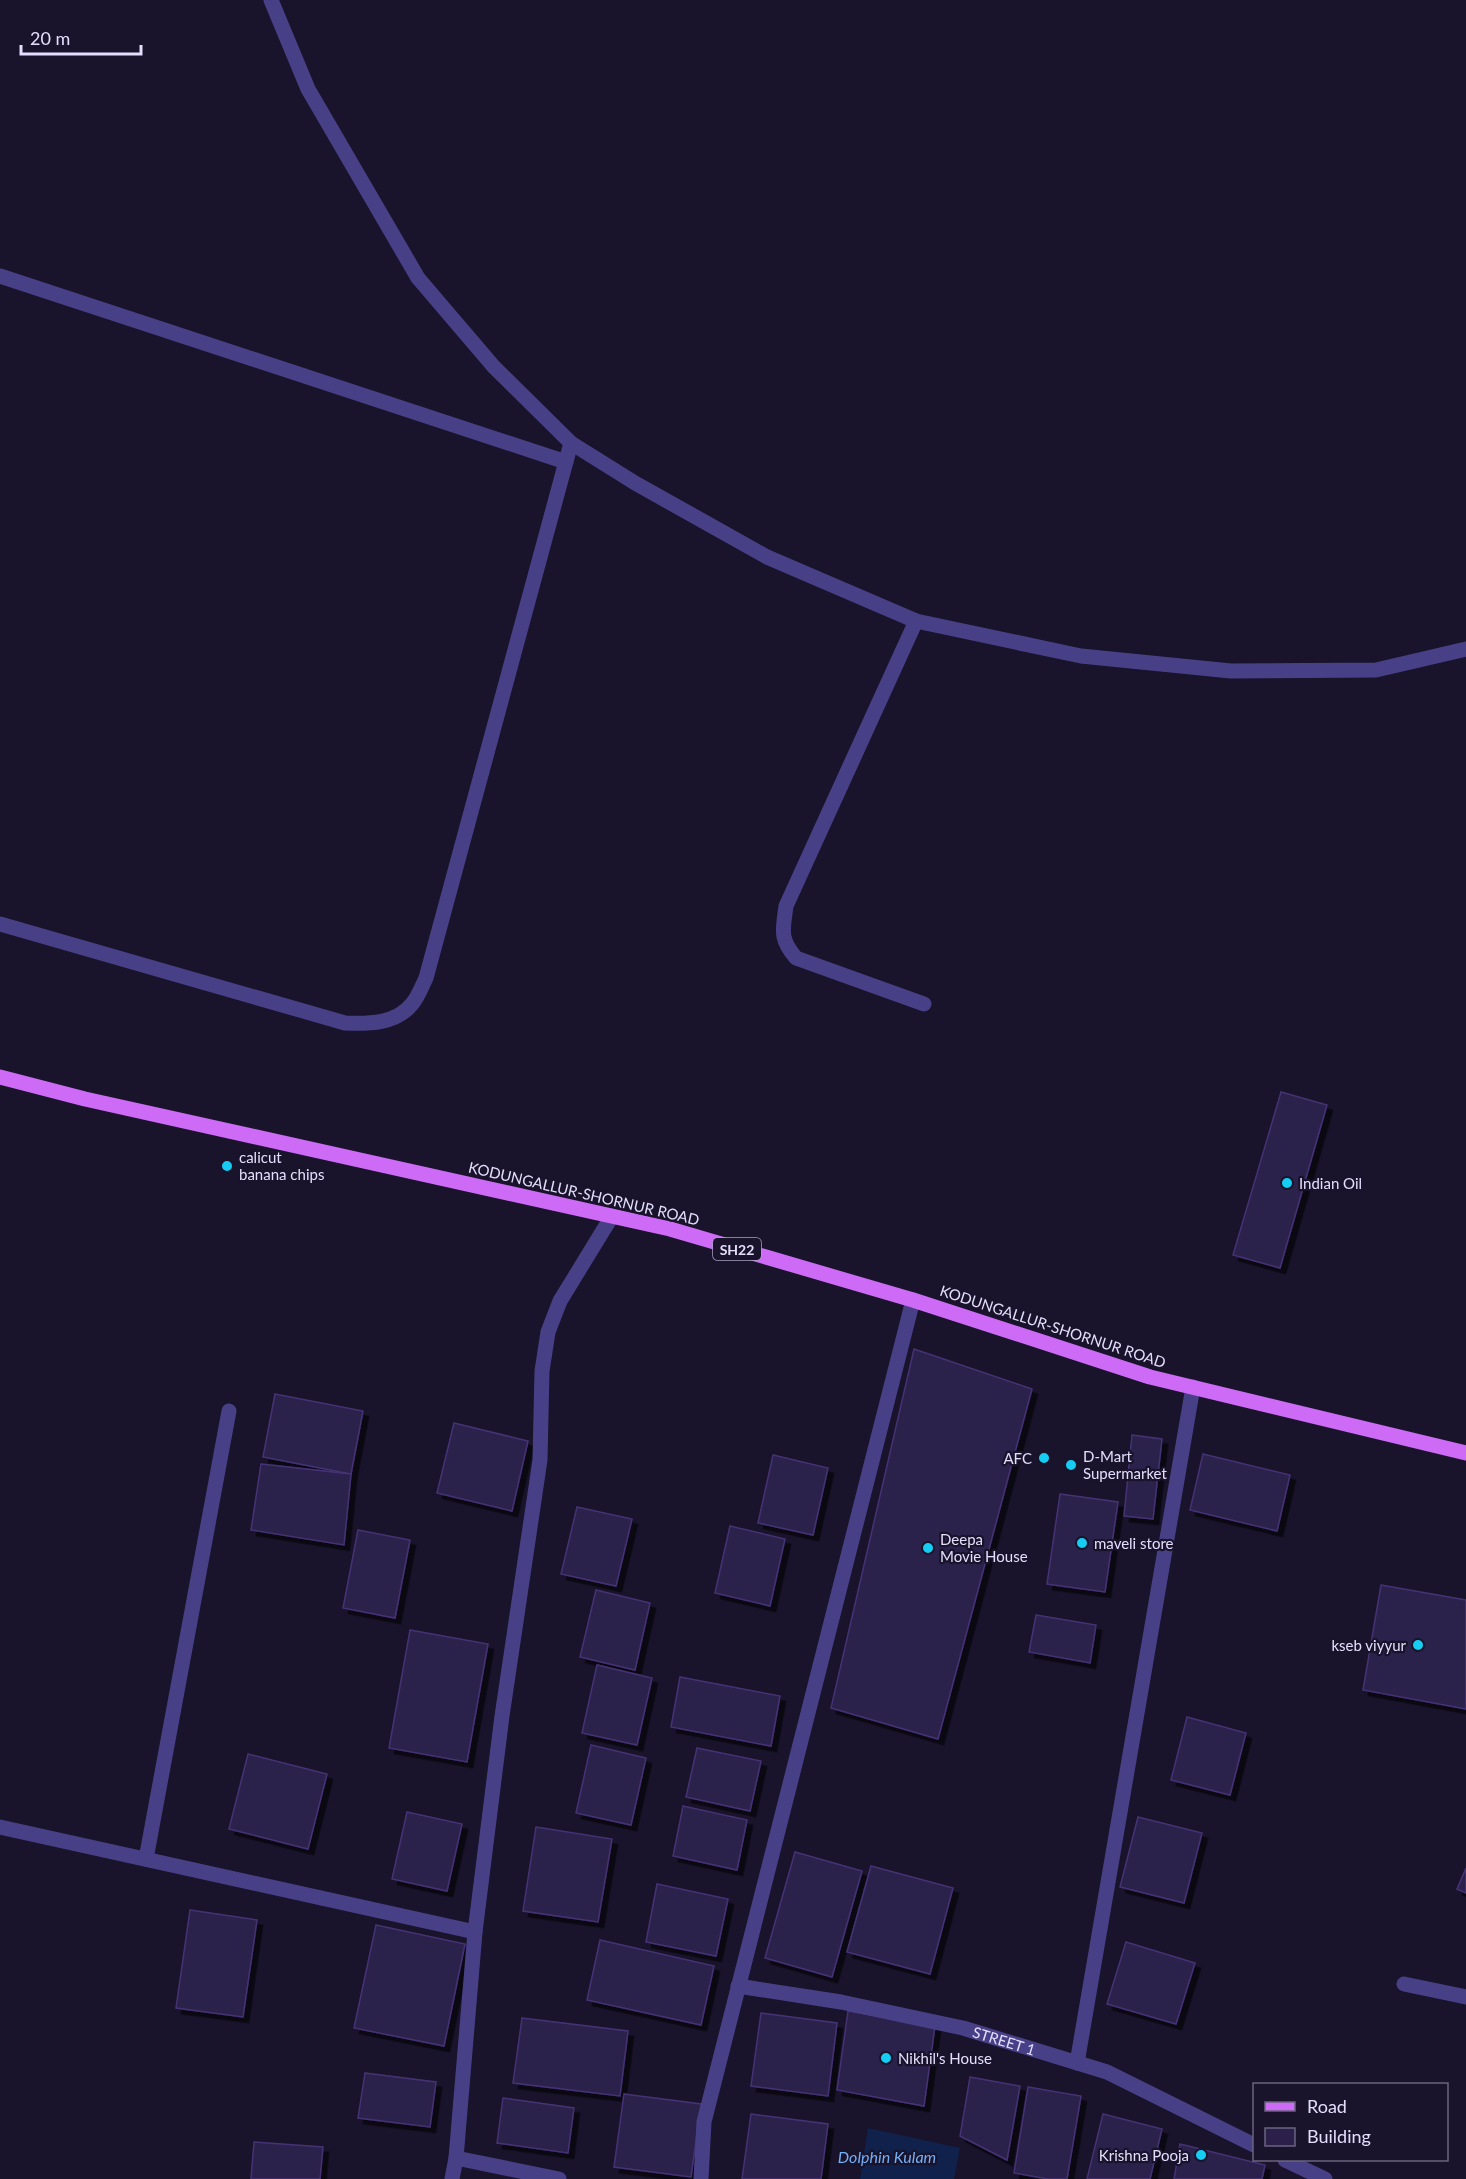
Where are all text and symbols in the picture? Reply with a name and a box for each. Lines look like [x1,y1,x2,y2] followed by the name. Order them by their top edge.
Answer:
[21,18,141,56] scale bar
[30,27,70,49] text: 20 m
[239,1148,324,1183] place label: calicut banana chips
[467,1158,701,1228] street label: KODUNGALLUR-SHORNUR ROAD
[220,1159,234,1173] marker: calicut banana chips
[1299,1174,1362,1192] place label: Indian Oil
[1280,1176,1294,1190] marker: Indian Oil
[713,1238,761,1260] road number: SH22
[938,1281,1168,1371] street label: KODUNGALLUR-SHORNUR ROAD
[1083,1447,1167,1482] place label: D-Mart Supermarket
[1003,1449,1032,1467] place label: AFC
[1037,1451,1051,1465] marker: AFC
[1064,1458,1078,1472] marker: D-Mart Supermarket
[940,1530,1028,1565] place label: Deepa Movie House
[1094,1534,1174,1552] place label: maveli store
[1075,1536,1089,1550] marker: maveli store
[921,1541,935,1555] marker: Deepa Movie House
[1331,1636,1407,1654] place label: kseb viyyur
[1411,1638,1425,1652] marker: kseb viyyur
[971,2023,1038,2059] street label: STREET 1
[898,2049,992,2067] place label: Nikhil's House
[879,2051,893,2065] marker: Nikhil's House
[1253,2083,1448,2161] legend
[1307,2095,1347,2117] text: Road
[1307,2125,1371,2147] text: Building
[1099,2146,1189,2164] place label: Krishna Pooja
[838,2147,936,2166] water label: Dolphin Kulam
[1194,2148,1208,2162] marker: Krishna Pooja

